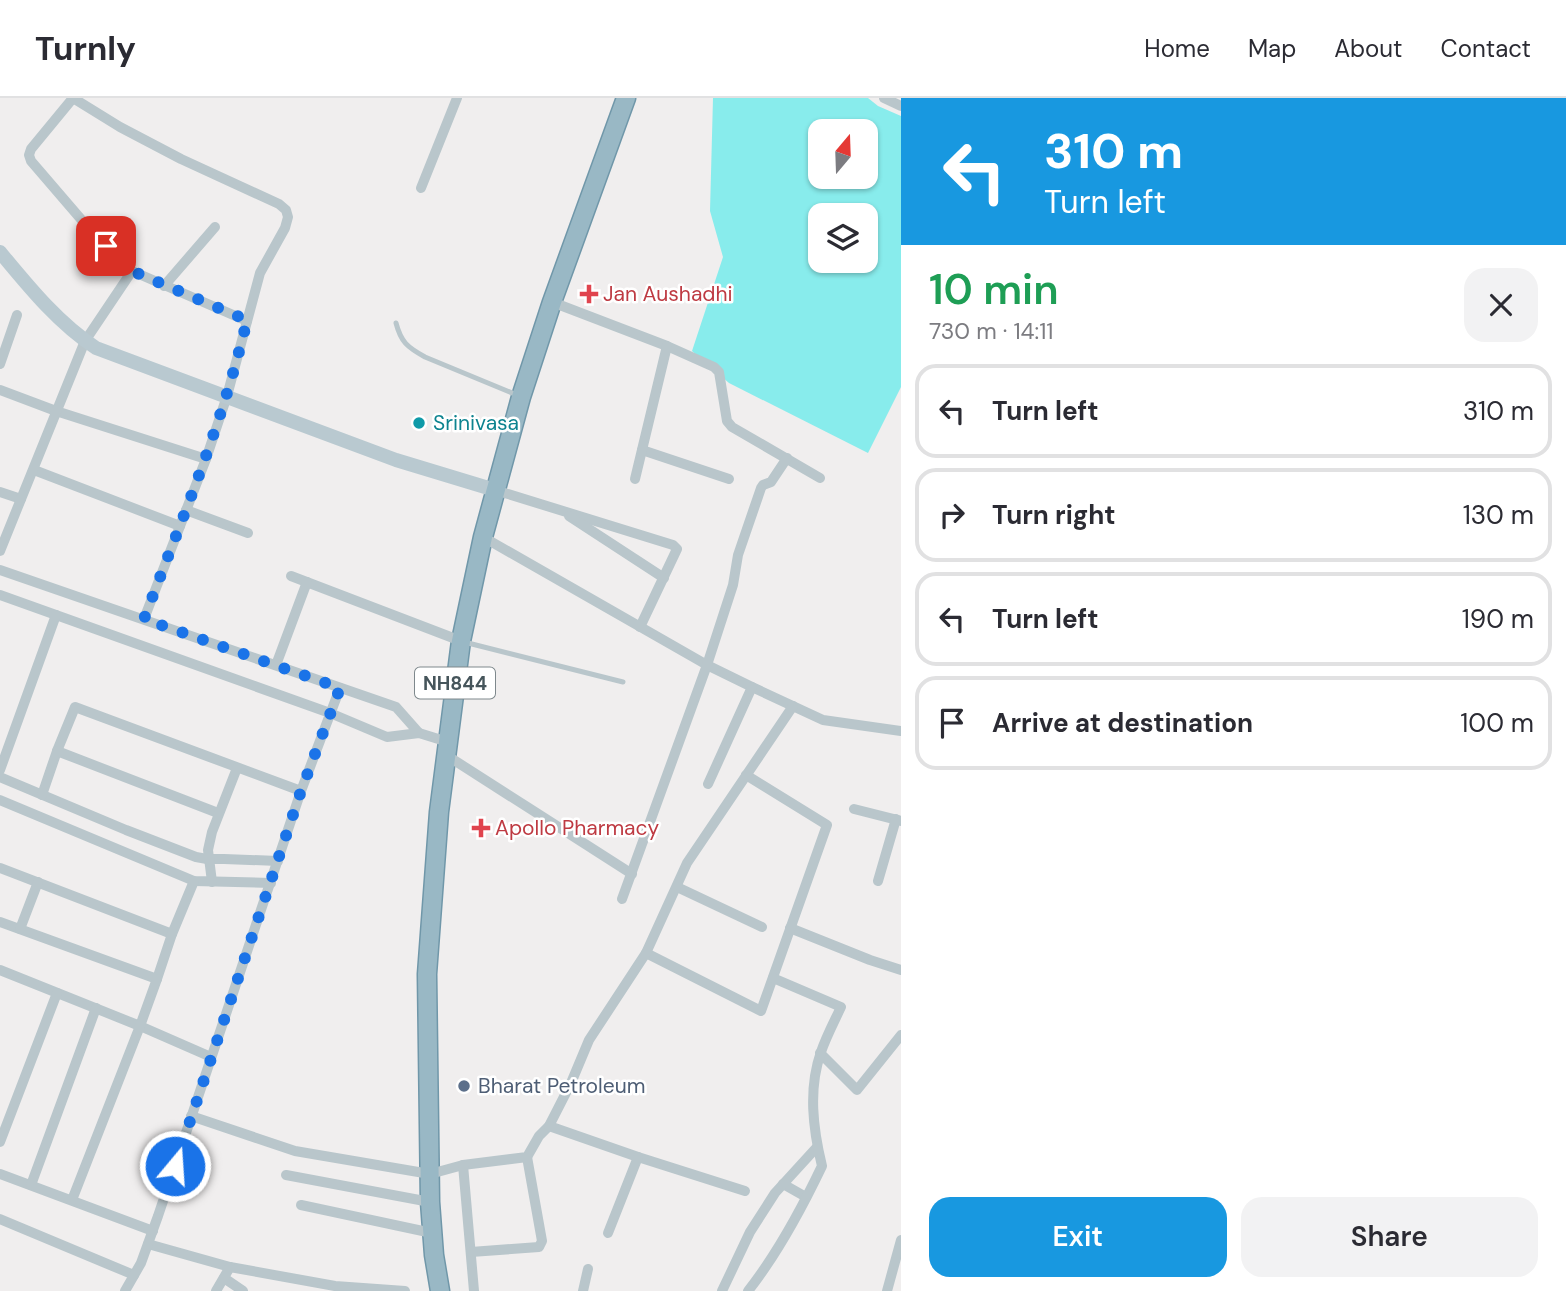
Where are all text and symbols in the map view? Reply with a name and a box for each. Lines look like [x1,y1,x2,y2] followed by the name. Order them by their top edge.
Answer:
[35,27,136,70] text: Turnly
[1144,33,1210,64] text: Home
[1248,33,1296,64] text: Map
[1334,33,1403,64] text: About
[1441,33,1531,64] text: Contact
[808,119,878,189] north arrow
[808,119,878,273] map controls
[1044,119,1183,183] text: 310 m
[929,126,1020,217] icon: left
[1044,181,1166,223] text: Turn left
[808,203,878,273] button: layers
[76,216,136,276] pin
[87,227,125,265] icon: arrive
[929,262,1059,317] text: 10 min
[1464,268,1538,342] button: close
[603,280,733,308] place label: Jan Aushadhi
[581,286,597,302] marker: Jan Aushadhi
[929,316,1054,346] text: 730 m · 14:11
[933,392,971,430] icon: left
[992,394,1099,428] text: Turn left
[1463,394,1534,428] text: 310 m
[433,409,519,437] place label: Srinivasa
[411,415,427,431] marker: Srinivasa
[933,496,971,534] icon: right
[992,498,1116,532] text: Turn right
[1463,498,1534,532] text: 130 m
[933,600,971,638] icon: left
[992,602,1099,636] text: Turn left
[1462,602,1534,636] text: 190 m
[415,668,495,698] road number: NH844
[933,704,971,742] icon: arrive
[992,706,1253,740] text: Arrive at destination
[1460,706,1534,740] text: 100 m
[495,814,660,842] place label: Apollo Pharmacy
[473,820,489,836] marker: Apollo Pharmacy
[478,1072,645,1100] place label: Bharat Petroleum
[456,1078,472,1094] marker: Bharat Petroleum
[138,1129,212,1203] position arrow
[929,1197,1227,1277] button: Exit
[1241,1197,1538,1277] button: Share

